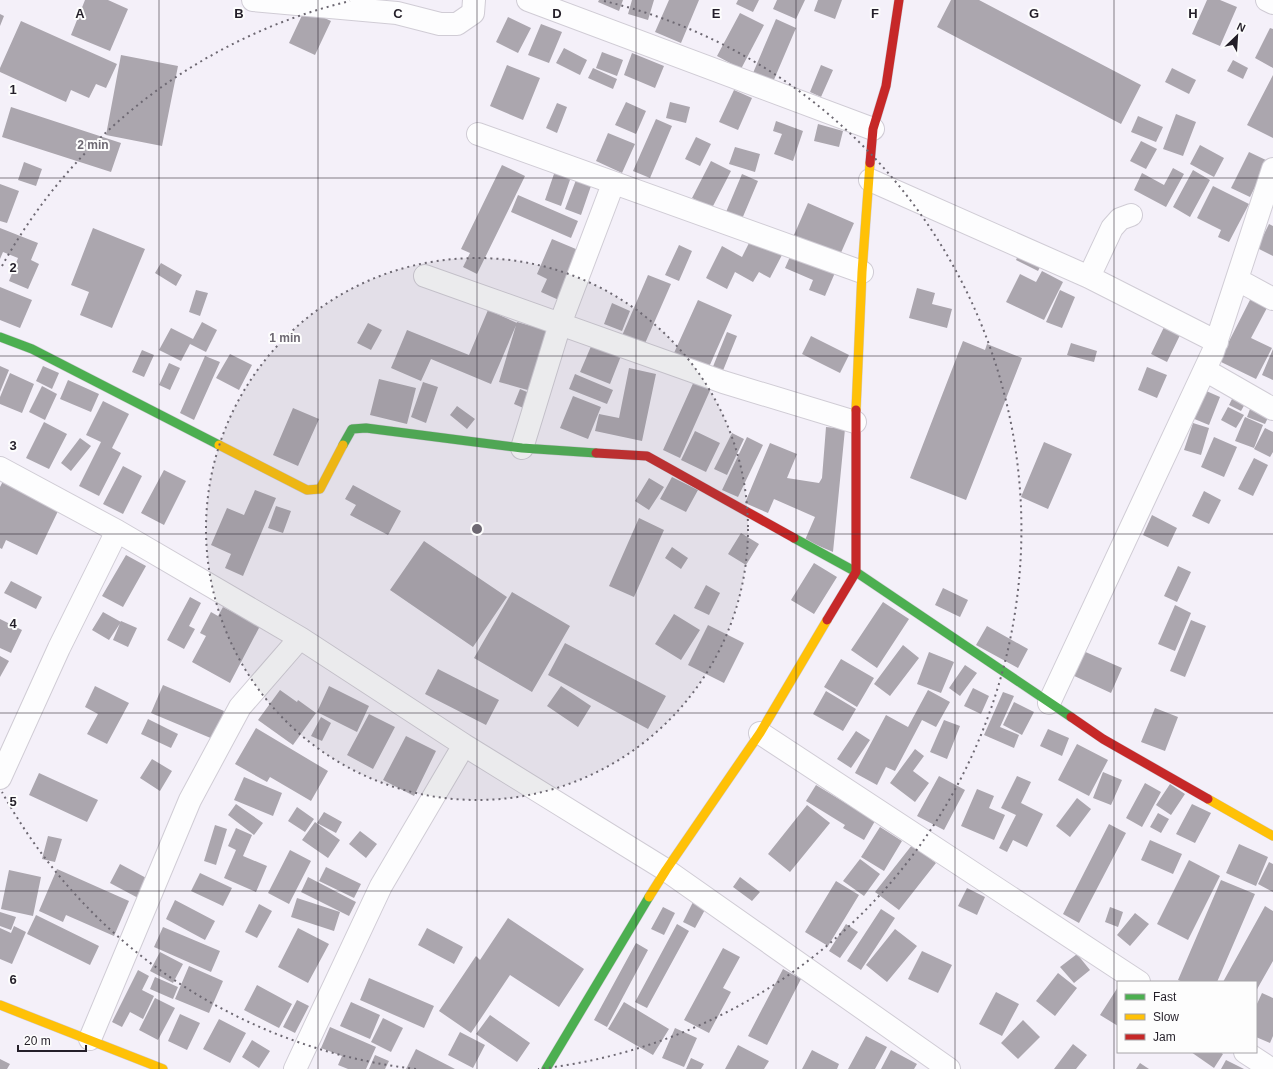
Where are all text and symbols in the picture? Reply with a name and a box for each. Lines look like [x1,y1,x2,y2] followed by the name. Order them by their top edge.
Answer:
[75,6,85,21] text: A
[234,6,244,21] text: B
[393,6,403,21] text: C
[552,6,562,21] text: D
[712,6,721,21] text: E
[871,6,879,21] text: F
[1029,6,1039,21] text: G
[1188,6,1198,21] text: H
[1217,16,1257,56] north arrow
[1235,20,1247,34] text: N
[9,82,17,97] text: 1
[77,138,109,152] text: 2 min
[9,260,17,275] text: 2
[269,331,301,345] text: 1 min
[9,438,17,453] text: 3
[470,522,484,536] centre of rings
[9,616,17,631] text: 4
[9,794,17,809] text: 5
[9,972,17,987] text: 6
[1117,981,1257,1053] legend
[1153,990,1177,1004] text: Fast
[1153,1010,1179,1024] text: Slow
[18,1027,86,1053] scale bar
[1153,1030,1176,1044] text: Jam
[24,1034,51,1048] text: 20 m

